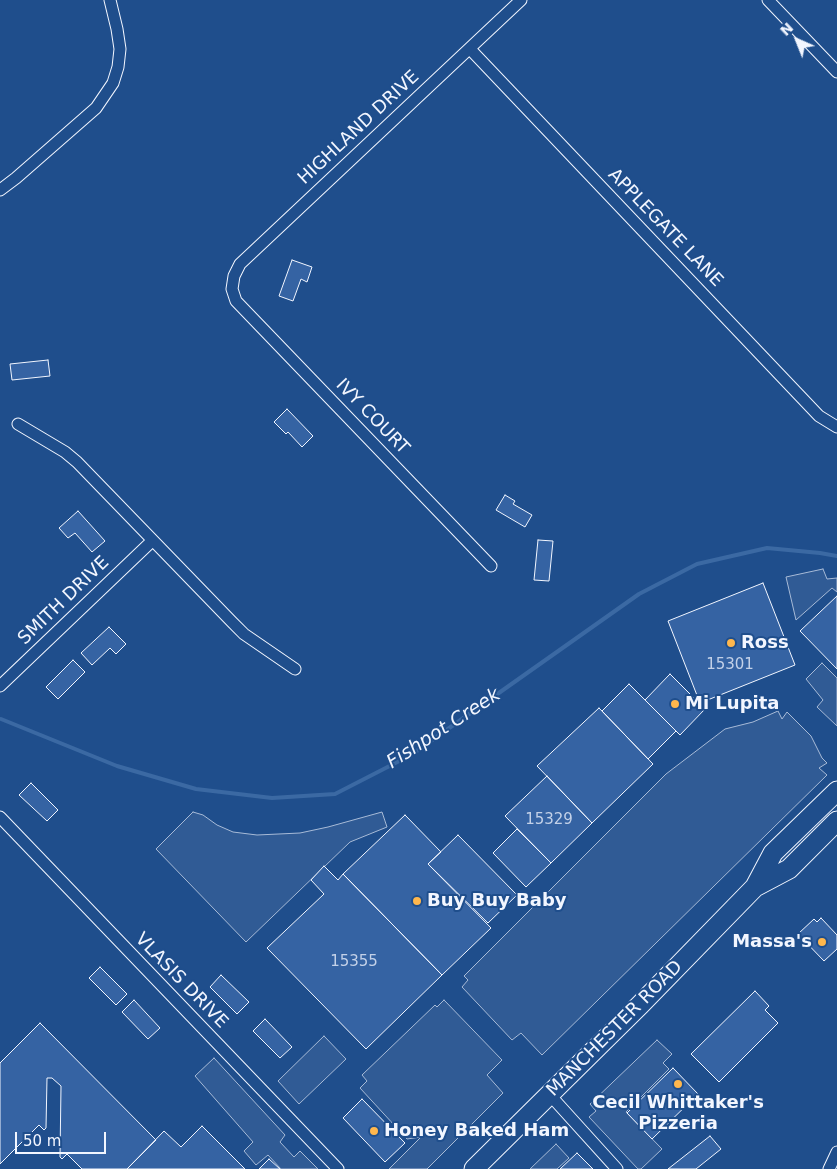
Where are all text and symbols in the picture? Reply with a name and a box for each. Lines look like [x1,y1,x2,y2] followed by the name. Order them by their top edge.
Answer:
[772,15,822,65] north arrow
[777,19,796,39] text: N
[294,66,424,190] street label: HIGHLAND DRIVE
[603,164,727,292] street label: APPLEGATE LANE
[331,375,413,459] street label: IVY COURT
[14,552,114,650] street label: SMITH DRIVE
[741,632,789,654] place label: Ross
[725,637,737,649] marker: Ross
[706,656,754,674] house number: 15301
[383,684,505,774] water label: Fishpot Creek
[685,693,779,715] place label: Mi Lupita
[669,698,681,710] marker: Mi Lupita
[525,811,573,829] house number: 15329
[427,890,567,912] place label: Buy Buy Baby
[411,895,423,907] marker: Buy Buy Baby
[130,929,232,1033] street label: VLASIS DRIVE
[732,931,812,953] place label: Massa's
[816,936,828,948] marker: Massa's
[330,953,378,971] house number: 15355
[543,957,687,1101] street label: MANCHESTER ROAD
[672,1078,684,1090] marker: Cecil Whittaker's Pizzeria
[592,1092,764,1134] place label: Cecil Whittaker's Pizzeria
[384,1120,569,1142] place label: Honey Baked Ham
[18,1122,109,1154] scale bar
[368,1125,380,1137] marker: Honey Baked Ham
[23,1132,61,1150] text: 50 m

